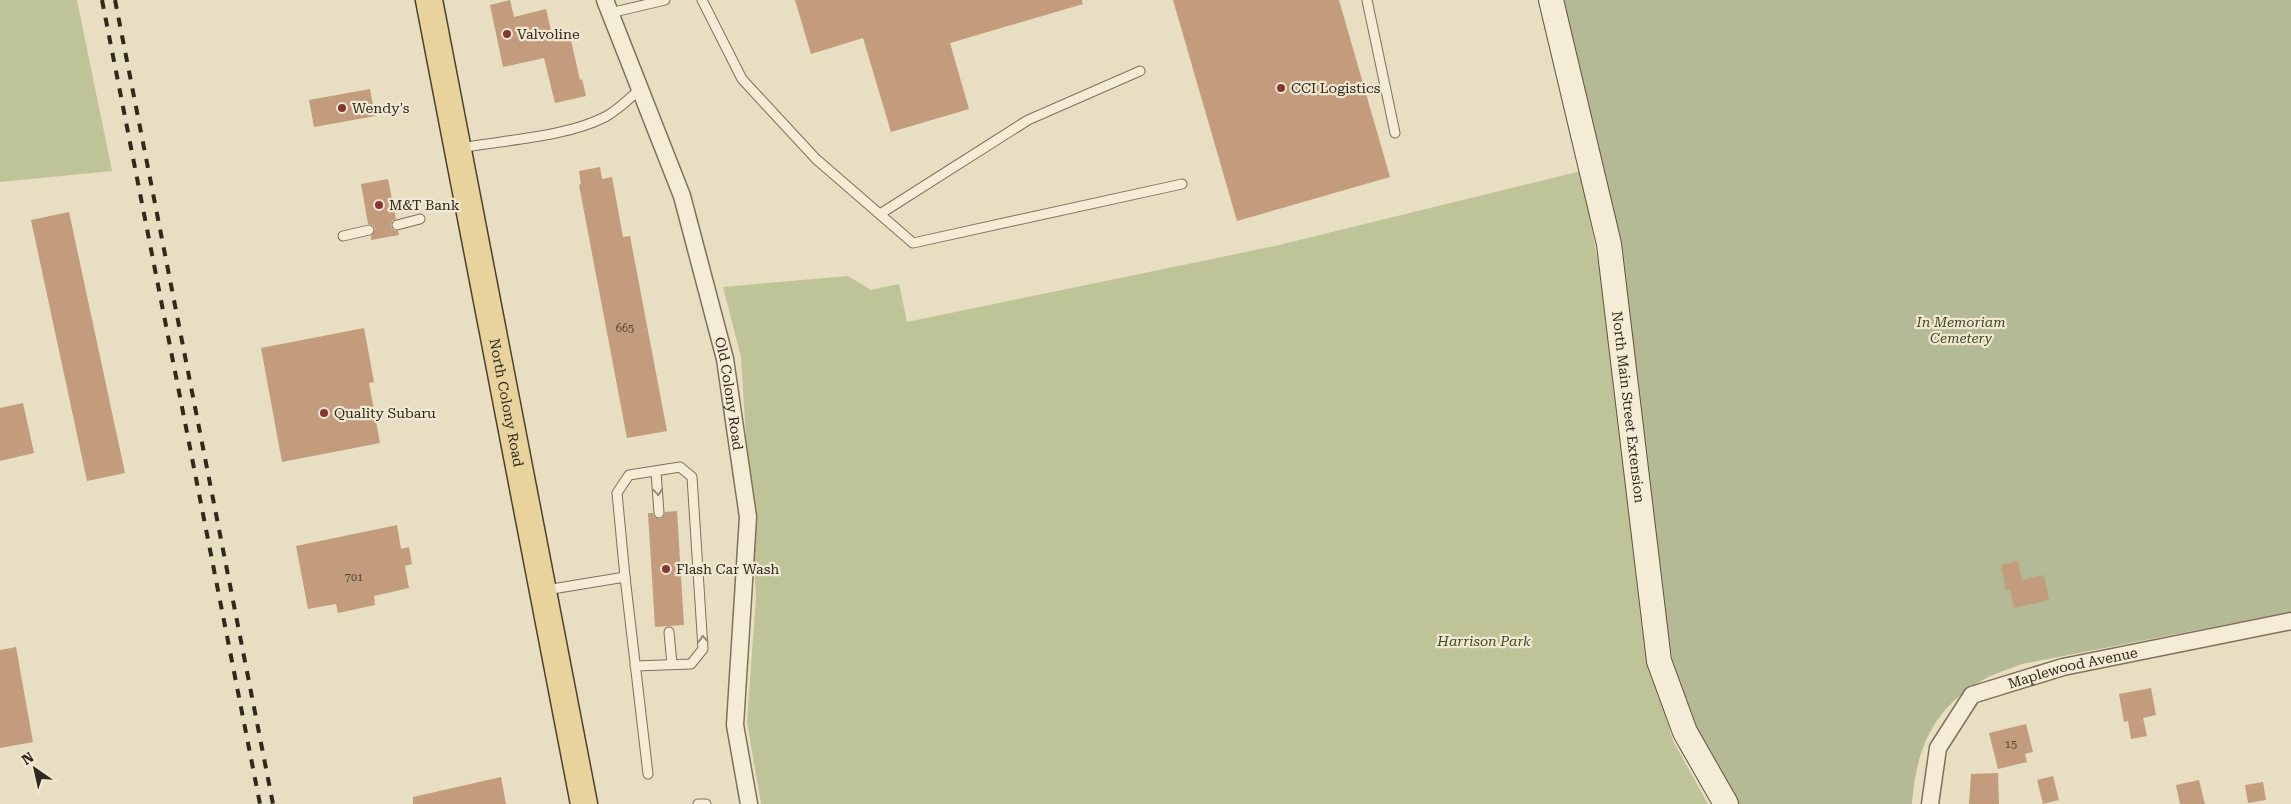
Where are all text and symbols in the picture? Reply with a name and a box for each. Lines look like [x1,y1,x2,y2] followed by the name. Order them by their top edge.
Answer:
[517,26,580,42] place label: Valvoline
[501,28,513,40] marker: Valvoline
[1291,80,1381,96] place label: CCI Logistics
[1275,82,1287,94] marker: CCI Logistics
[352,100,410,116] place label: Wendy's
[336,102,348,114] marker: Wendy's
[389,197,460,213] place label: M&T Bank
[373,199,385,211] marker: M&T Bank
[1609,310,1648,504] street label: North Main Street Extension
[1915,314,2006,346] park label: In Memoriam Cemetery
[616,322,634,335] house number: 665
[712,335,746,451] street label: Old Colony Road
[486,337,527,468] street label: North Colony Road
[334,405,436,421] place label: Quality Subaru
[318,407,330,419] marker: Quality Subaru
[652,489,663,497] one-way arrow
[676,561,779,577] place label: Flash Car Wash
[660,563,672,575] marker: Flash Car Wash
[345,571,363,584] house number: 701
[1436,633,1531,649] park label: Harrison Park
[697,634,708,642] one-way arrow
[2006,644,2139,691] street label: Maplewood Avenue
[2005,738,2017,751] house number: 15
[10,744,60,794] north arrow
[19,748,37,768] text: N

